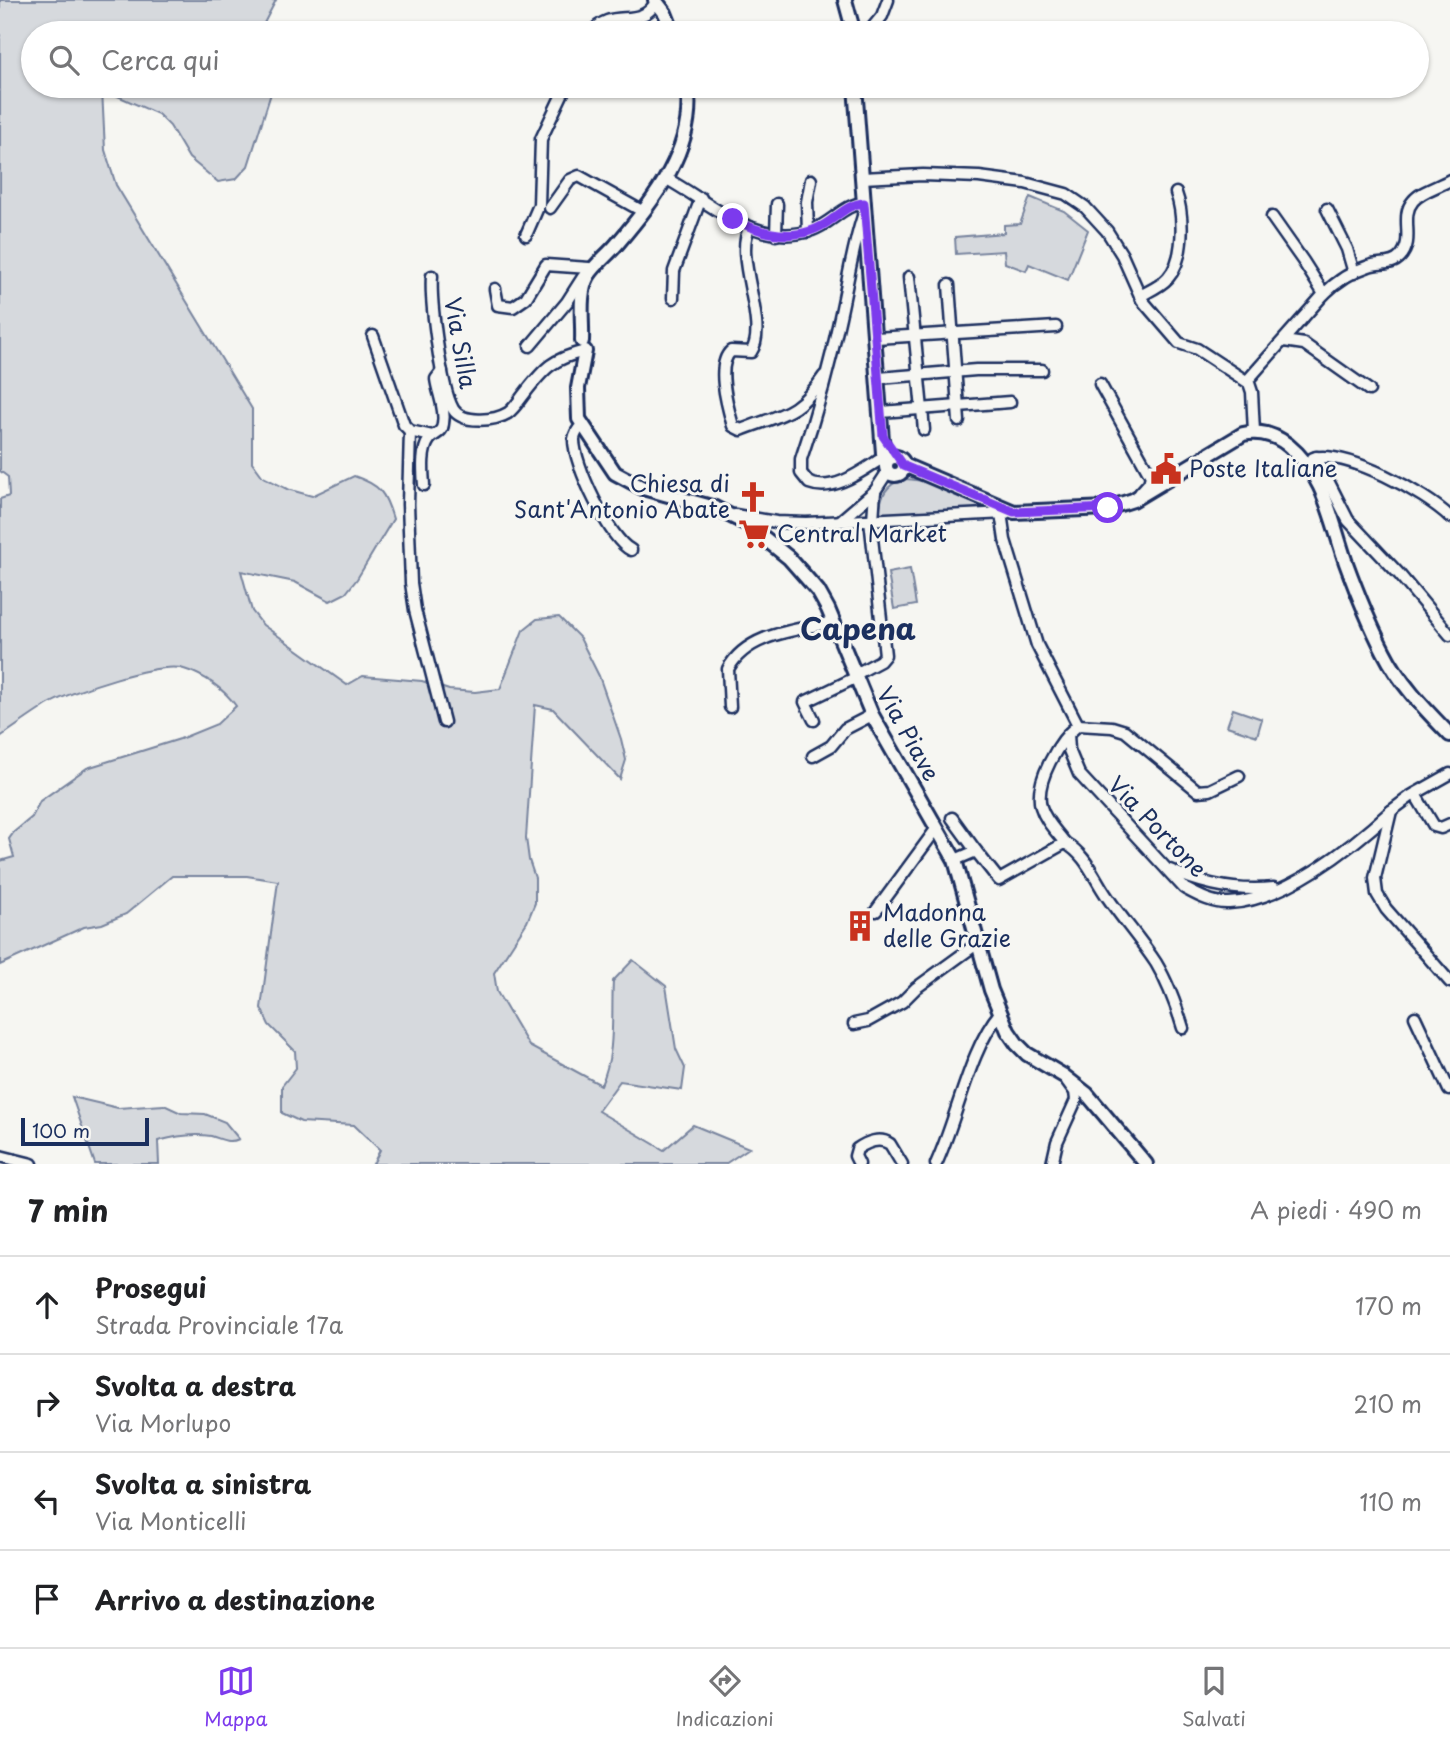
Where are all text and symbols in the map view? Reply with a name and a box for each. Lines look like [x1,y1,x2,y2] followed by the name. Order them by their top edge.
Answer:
[21,21,1429,98] search box
[101,40,220,79] text: Cerca qui
[45,41,83,79] icon: search
[717,203,748,234] route end
[436,294,487,392] street label: Via Silla
[1189,450,1338,485] place label: Poste Italiane
[1149,452,1183,486] public building icon: Poste Italiane
[514,465,730,526] place label: Chiesa di Sant'Antonio Abate
[736,480,770,514] church icon: Chiesa di Sant'Antonio Abate
[1092,492,1123,523] route start
[777,515,947,550] place label: Central Market
[737,517,771,551] supermarket icon: Central Market
[800,605,917,650] district label: Capena
[869,679,950,787] street label: Via Piave
[1100,767,1216,885] street label: Via Portone
[883,894,1011,955] place label: Madonna delle Grazie
[843,909,877,943] building icon: Madonna delle Grazie
[21,1115,149,1147] scale bar
[32,1116,90,1144] text: 100 m
[28,1187,109,1232] text: 7 min
[1250,1192,1422,1227] text: A piedi · 490 m
[95,1268,207,1307] text: Prosegui
[28,1286,66,1324] icon: ahead
[1355,1288,1422,1323] text: 170 m
[95,1307,343,1342] text: Strada Provinciale 17a
[95,1366,296,1405] text: Svolta a destra
[28,1384,66,1422] icon: right
[1354,1386,1422,1421] text: 210 m
[95,1405,231,1440] text: Via Morlupo
[95,1464,311,1503] text: Svolta a sinistra
[28,1482,66,1520] icon: left
[1360,1484,1422,1519] text: 110 m
[95,1503,247,1538] text: Via Monticelli
[28,1580,66,1618] icon: arrive
[95,1580,375,1619] text: Arrivo a destinazione
[204,1662,267,1732] tab: Mappa
[676,1662,774,1732] tab: Indicazioni
[1182,1662,1246,1732] tab: Salvati

